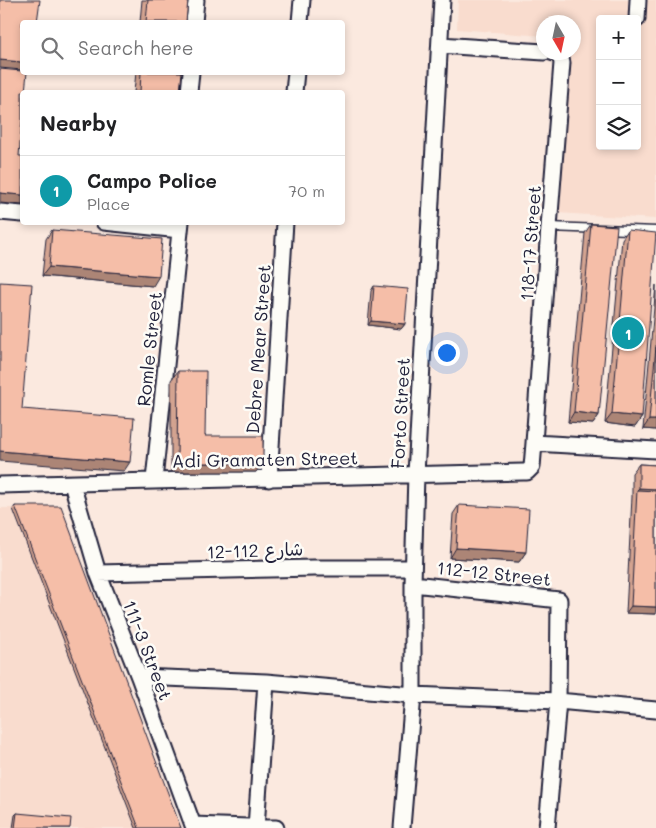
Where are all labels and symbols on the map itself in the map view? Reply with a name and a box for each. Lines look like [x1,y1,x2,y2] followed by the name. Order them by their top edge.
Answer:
[536,15,581,60] north arrow
[514,184,546,302] street label: 118-17 Street
[240,264,276,434] street label: Debre Mear Street
[131,290,167,408] street label: Romle Street
[612,314,644,352] pin: 1
[434,340,460,366] your location
[385,357,415,469] street label: Forto Street
[172,445,358,473] street label: Adi Gramaten Street
[206,536,304,565] street label: شارع 112-12
[436,555,552,591] street label: 112-12 Street
[118,597,178,703] street label: 111-3 Street

